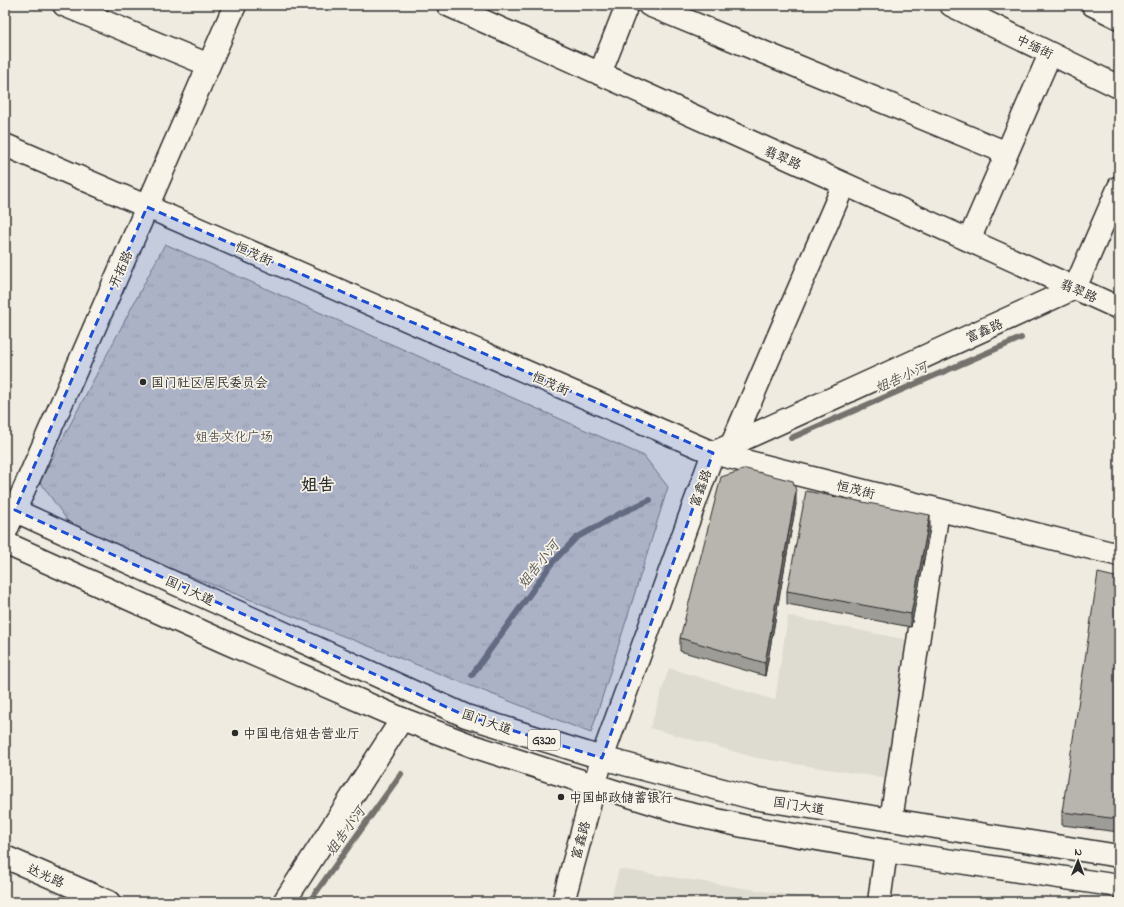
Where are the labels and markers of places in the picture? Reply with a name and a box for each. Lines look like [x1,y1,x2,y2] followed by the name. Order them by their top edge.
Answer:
[151,374,268,393] place label: 国门社区居民委员会
[138,377,148,387] marker: 国门社区居民委员会
[243,725,360,744] place label: 中国电信姐告营业厅
[230,728,240,738] marker: 中国电信姐告营业厅
[569,789,673,808] place label: 中国邮政储蓄银行
[556,792,566,802] marker: 中国邮政储蓄银行

